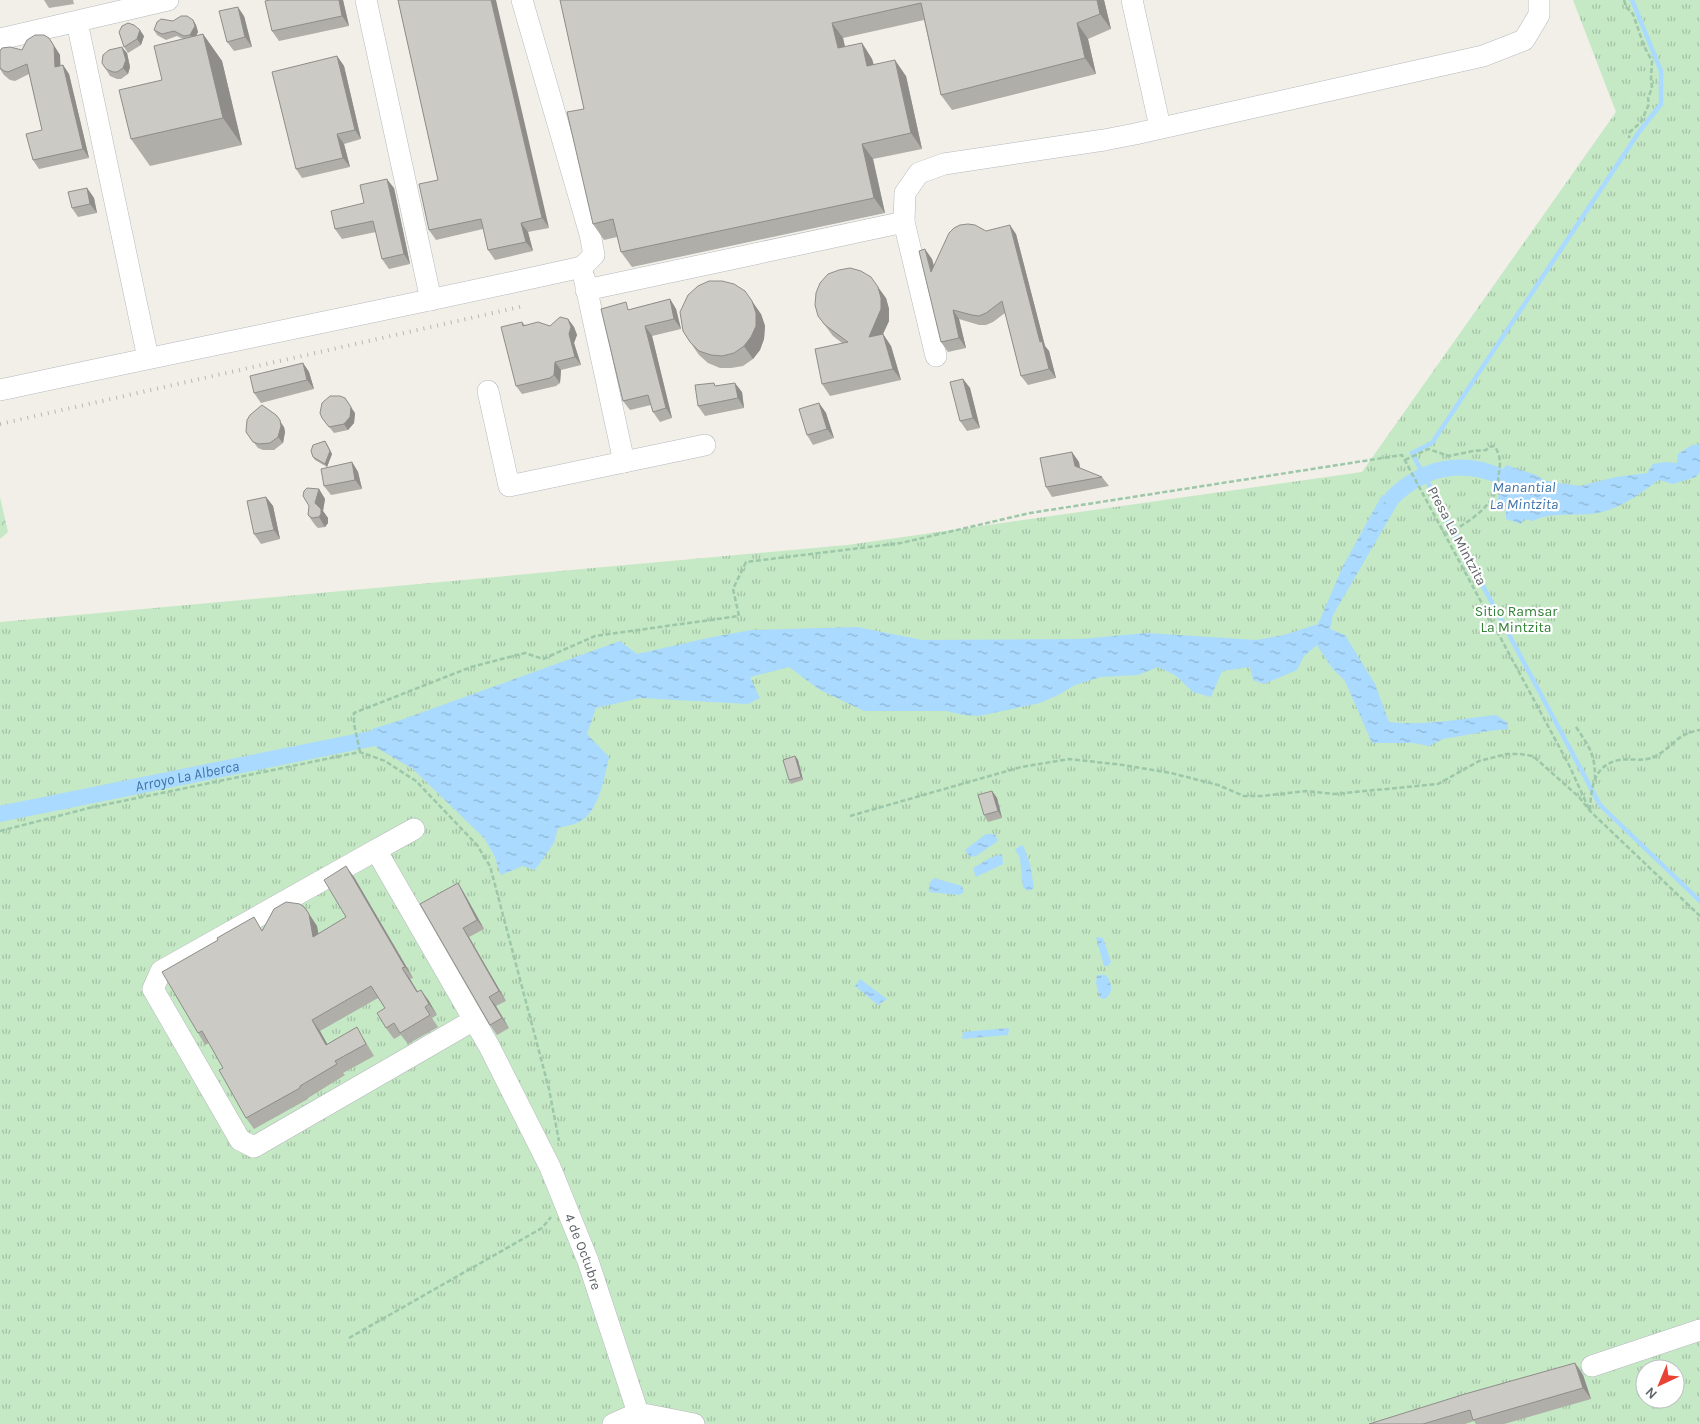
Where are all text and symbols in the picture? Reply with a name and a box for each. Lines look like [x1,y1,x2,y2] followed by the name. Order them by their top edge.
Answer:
[1490,478,1558,513] water label: Manantial La Mintzita
[1424,484,1490,588] street label: Presa La Mintzita
[1475,603,1558,636] park label: Sitio Ramsar La Mintzita
[134,757,241,795] water label: Arroyo La Alberca
[561,1211,605,1292] street label: 4 de Octubre
[1635,1359,1685,1409] north arrow
[1642,1383,1661,1403] text: N

